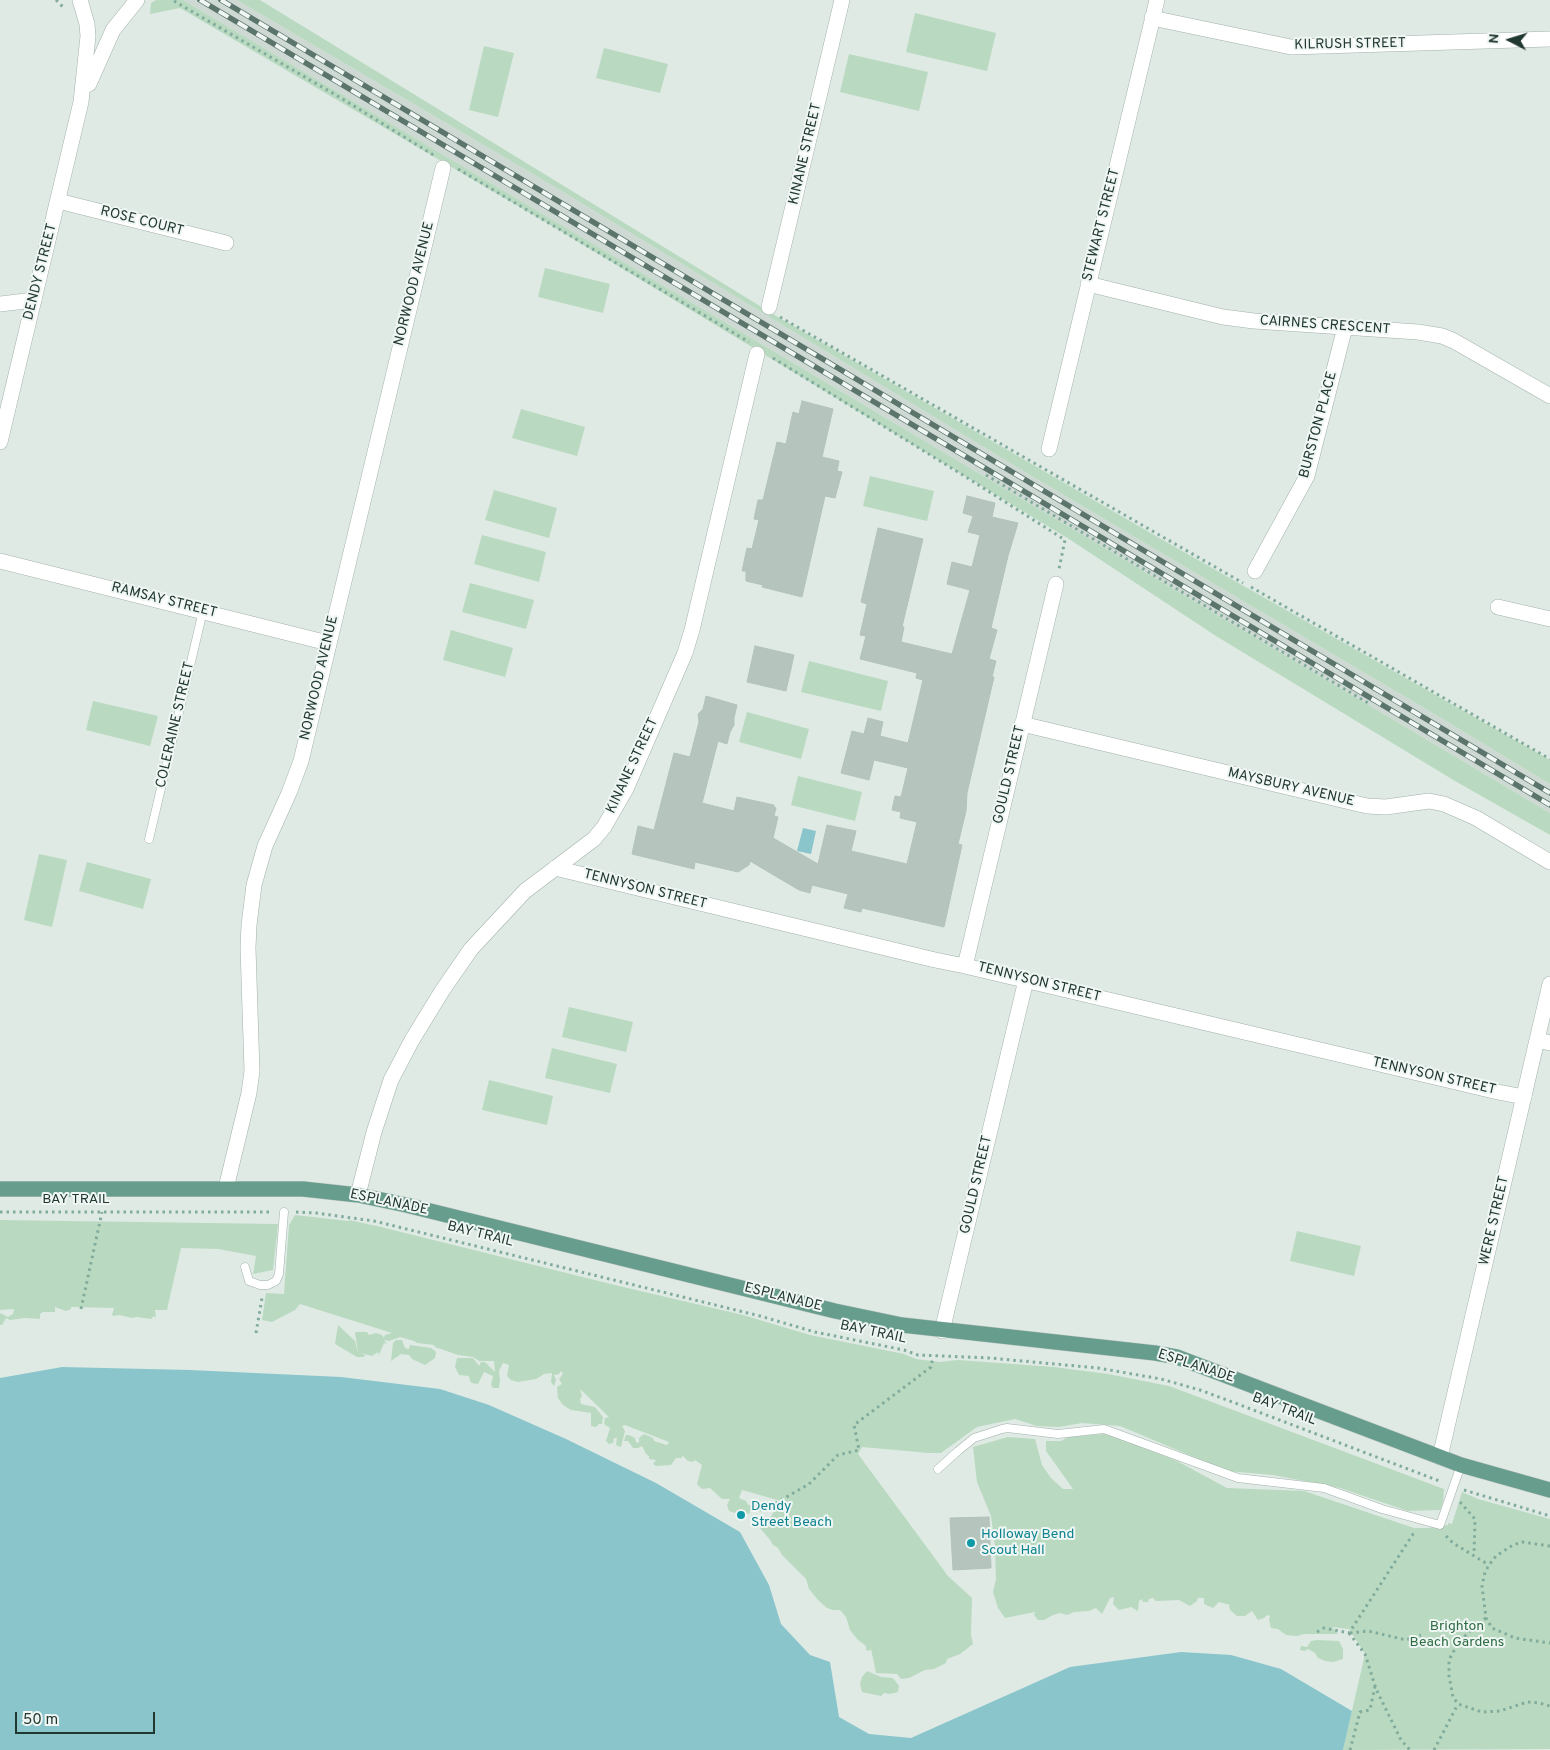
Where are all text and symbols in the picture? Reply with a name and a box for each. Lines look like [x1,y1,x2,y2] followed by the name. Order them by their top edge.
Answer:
[1485,15,1535,65] north arrow
[1486,33,1503,44] text: N
[1294,36,1406,54] street label: KILRUSH STREET
[786,102,826,206] street label: KINANE STREET
[1080,167,1124,283] street label: STEWART STREET
[99,204,185,240] street label: ROSE COURT
[391,220,439,348] street label: NORWOOD AVENUE
[21,222,61,322] street label: DENDY STREET
[1259,313,1391,339] street label: CAIRNES CRESCENT
[1297,370,1341,480] street label: BURSTON PLACE
[109,580,219,622] street label: RAMSAY STREET
[297,614,343,742] street label: NORWOOD AVENUE
[153,660,199,790] street label: COLERAINE STREET
[603,715,663,817] street label: KINANE STREET
[991,724,1029,826] street label: GOULD STREET
[1226,765,1356,811] street label: MAYSBURY AVENUE
[582,867,708,913] street label: TENNYSON STREET
[976,960,1102,1006] street label: TENNYSON STREET
[1370,1055,1498,1099] street label: TENNYSON STREET
[958,1134,996,1236] street label: GOULD STREET
[1477,1175,1513,1267] street label: WERE STREET
[348,1187,430,1219] street label: ESPLANADE
[42,1192,110,1208] street label: BAY TRAIL
[445,1219,515,1251] street label: BAY TRAIL
[742,1280,824,1316] street label: ESPLANADE
[838,1318,908,1348] street label: BAY TRAIL
[1156,1347,1236,1387] street label: ESPLANADE
[1250,1390,1318,1430] street label: BAY TRAIL
[751,1499,832,1531] place label: Dendy Street Beach
[735,1509,747,1521] marker: Dendy Street Beach
[981,1527,1074,1560] place label: Holloway Bend Scout Hall
[965,1537,977,1549] marker: Holloway Bend Scout Hall
[1410,1619,1504,1651] park label: Brighton Beach Gardens
[18,1702,158,1734] scale bar
[23,1711,58,1730] text: 50 m

